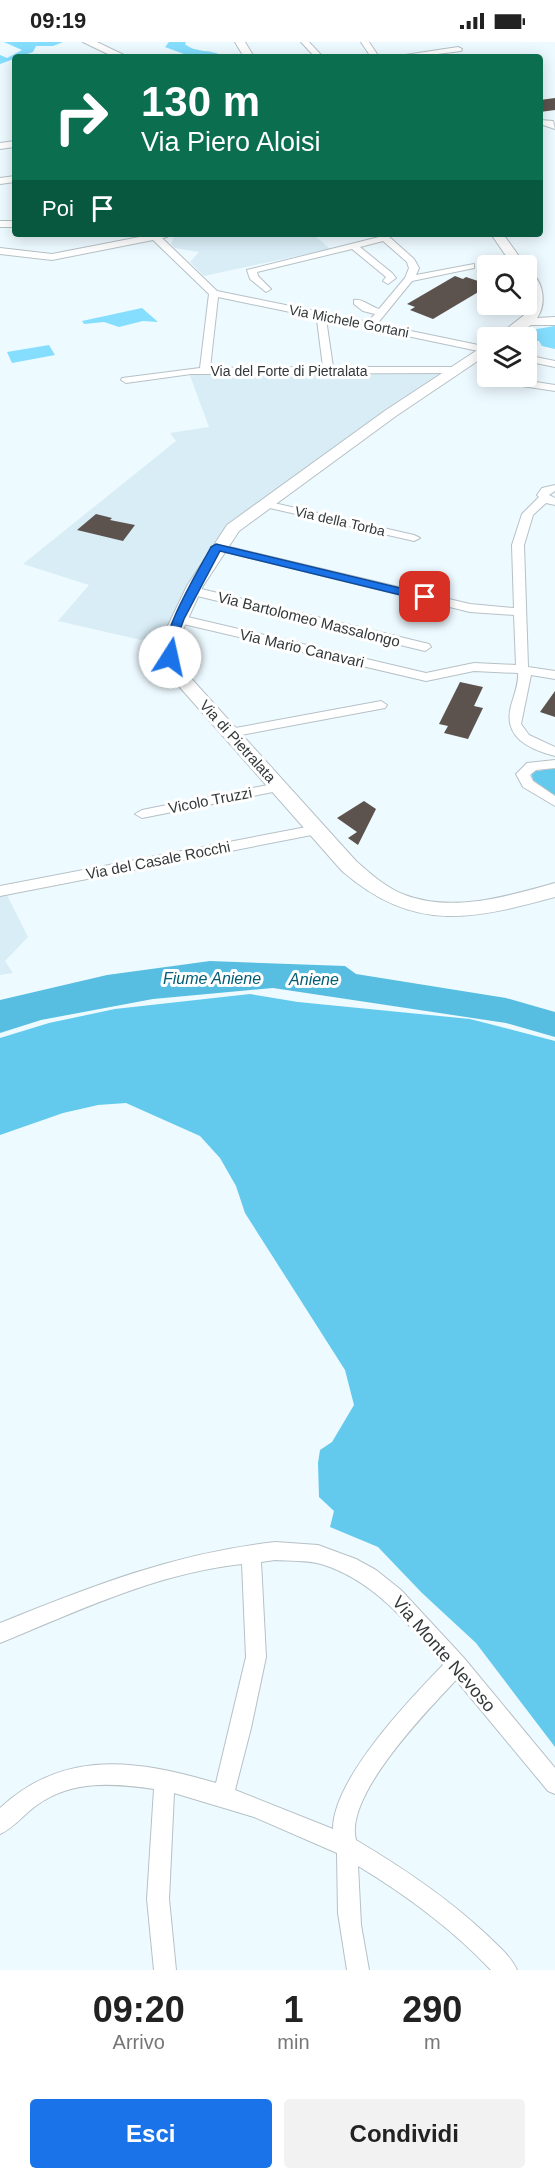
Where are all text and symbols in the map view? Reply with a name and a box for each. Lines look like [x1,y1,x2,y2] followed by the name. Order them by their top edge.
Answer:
[30,8,86,33] text: 09:19
[42,78,120,156] icon: right
[141,78,260,125] text: 130 m
[141,127,321,157] text: Via Piero Aloisi
[86,192,119,225] icon: arrive
[42,196,74,221] text: Poi
[477,255,537,387] map controls
[477,255,537,315] button: search
[288,302,410,340] street label: Via Michele Gortani
[477,327,537,387] button: layers
[211,363,368,379] street label: Via del Forte di Pietralata
[293,503,387,539] street label: Via della Torba
[399,571,450,622] pin
[408,580,441,613] icon: arrive
[216,588,402,650] street label: Via Bartolomeo Massalongo
[138,625,202,689] position arrow
[238,625,366,671] street label: Via Mario Canavari
[197,696,280,786] street label: Via di Pietralata
[167,784,253,816] street label: Vicolo Truzzi
[84,838,232,882] street label: Via del Casale Rocchi
[163,970,261,987] water label: Fiume Aniene
[288,971,339,988] water label: Aniene
[388,1592,500,1716] street label: Via Monte Nevoso
[93,1989,185,2030] text: 09:20
[283,1989,303,2030] text: 1
[402,1989,462,2030] text: 290
[113,2031,165,2053] text: Arrivo
[277,2031,310,2053] text: min
[424,2031,441,2053] text: m
[30,2099,272,2168] button: Esci
[284,2099,525,2168] button: Condividi

